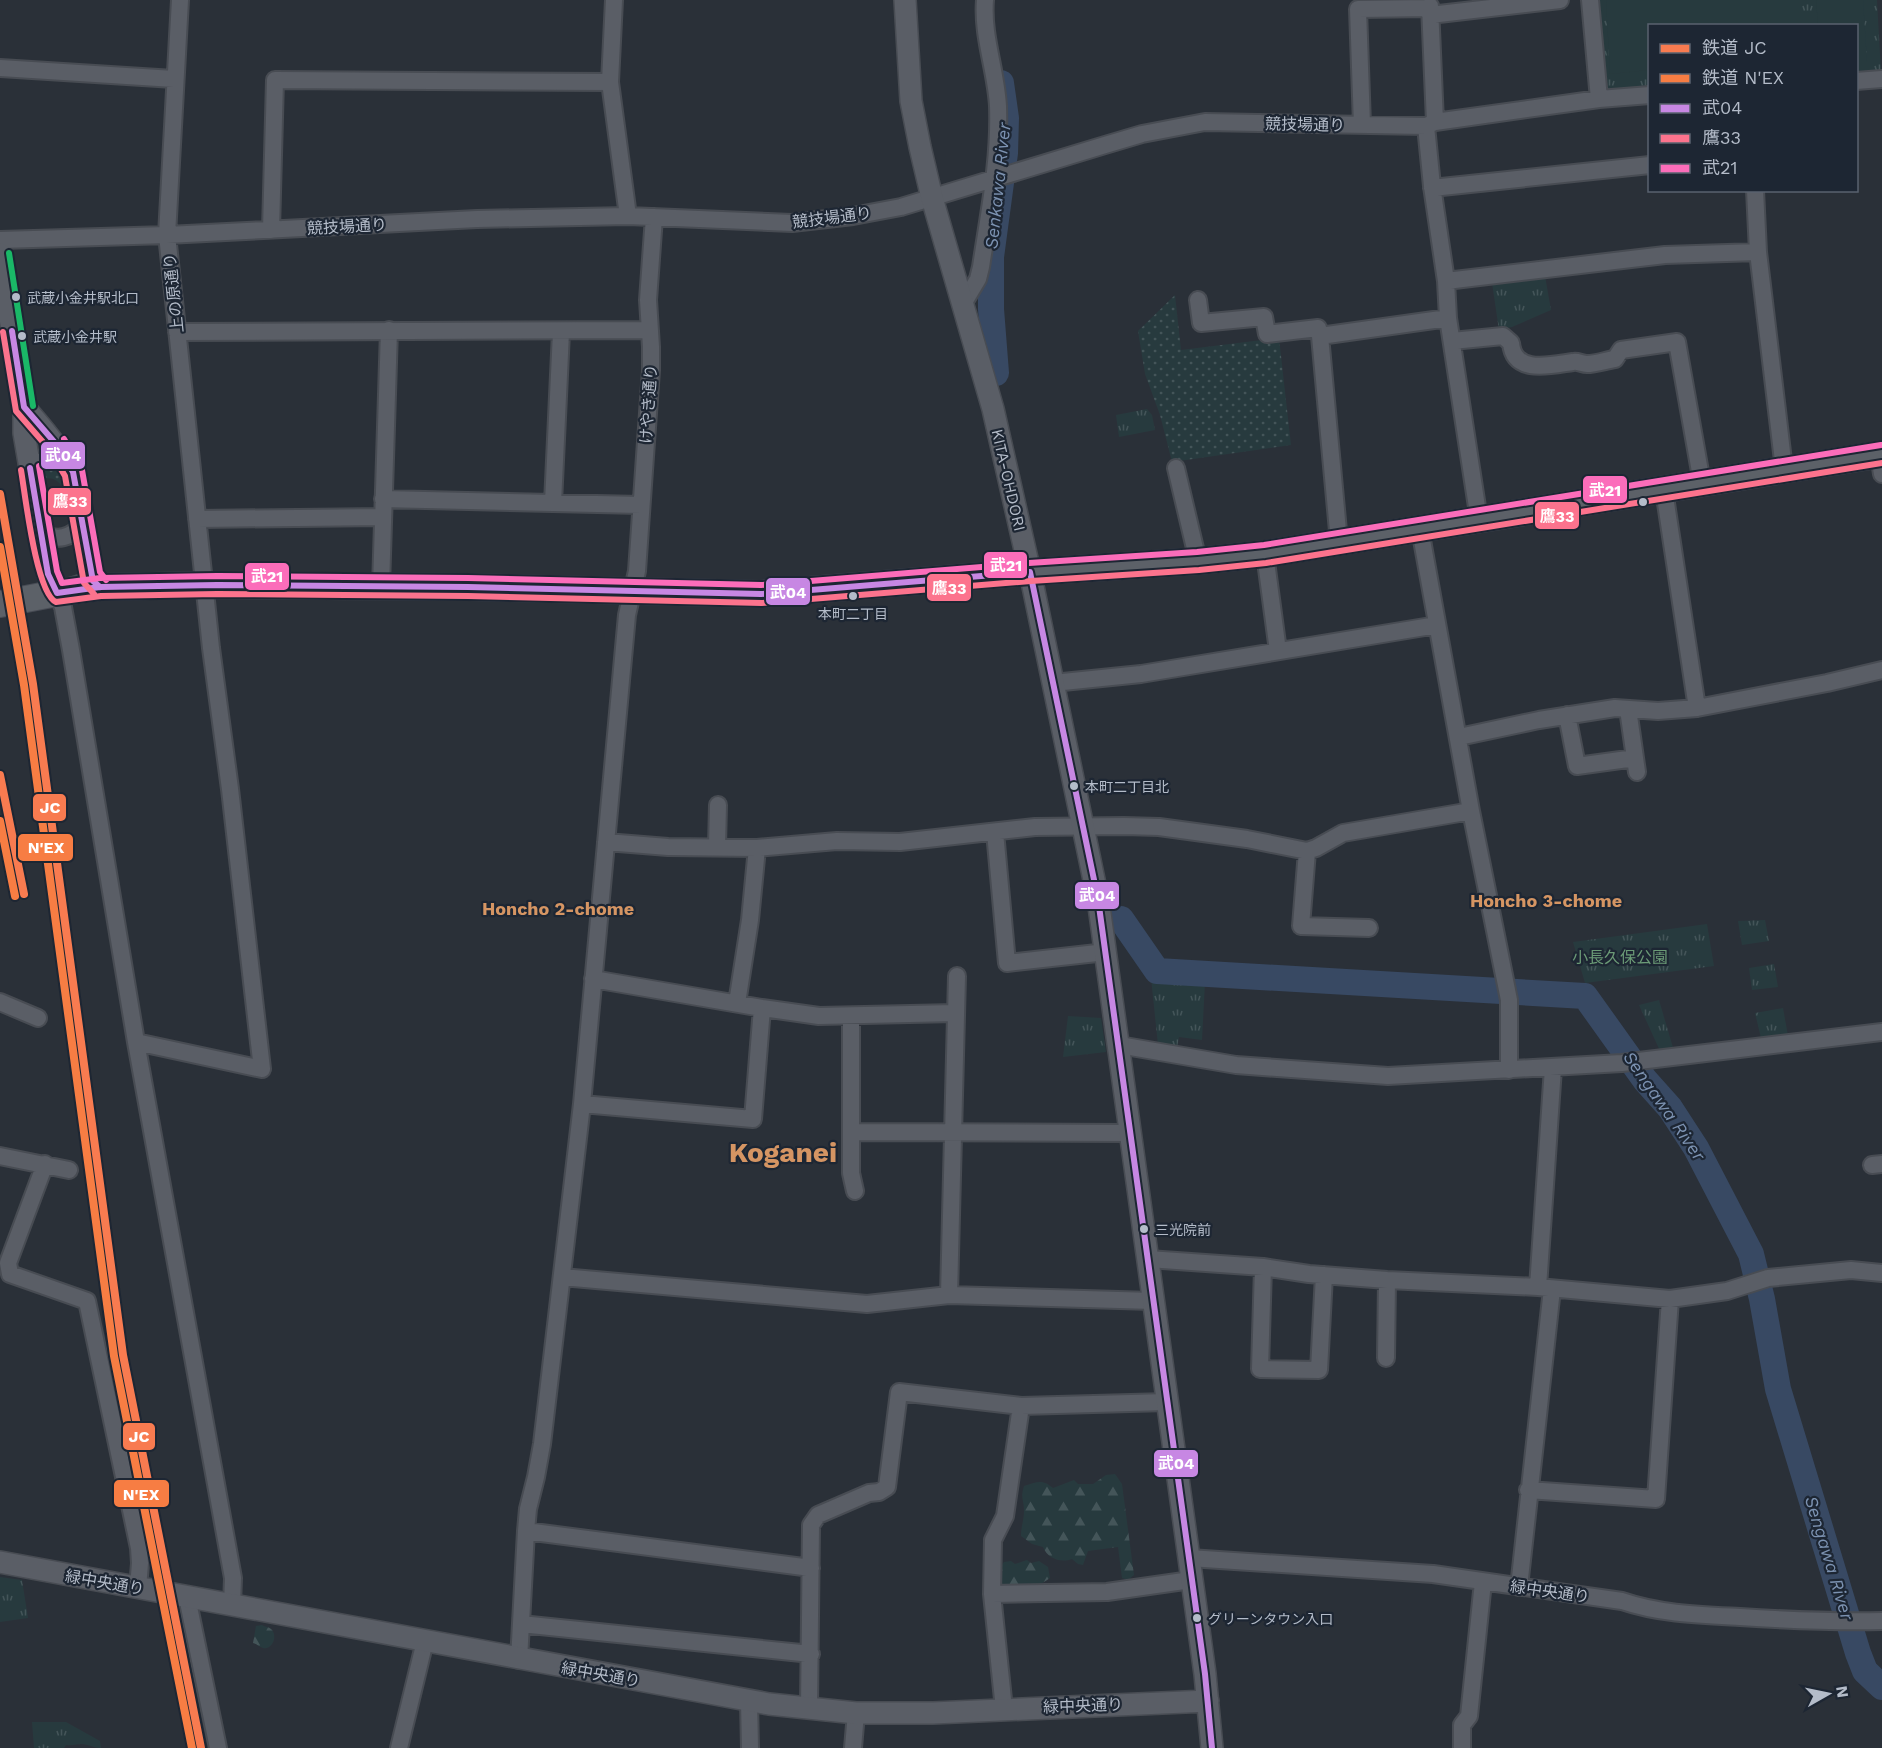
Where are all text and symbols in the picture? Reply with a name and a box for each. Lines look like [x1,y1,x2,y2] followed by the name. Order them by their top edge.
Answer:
[1648,24,1858,192] legend
[1702,37,1767,58] text: 鉄道 JC
[1702,67,1784,88] text: 鉄道 N'EX
[1702,97,1742,118] text: 武04
[1265,114,1345,135] street label: 競技場通り
[980,121,1015,250] water label: Senkawa River
[1702,127,1741,148] text: 鷹33
[1702,157,1738,178] text: 武21
[791,203,873,232] street label: 競技場通り
[307,215,387,238] street label: 競技場通り
[160,252,187,334] street label: 上の原通り
[27,290,139,306] place label: 武蔵小金井駅北口
[10,291,22,303] marker: 武蔵小金井駅北口
[33,329,117,345] place label: 武蔵小金井駅
[16,330,28,342] marker: 武蔵小金井駅
[636,363,661,445] street label: けやき通り
[988,427,1030,533] street label: KITA-OHDORI
[40,441,86,470] line badge: 武04
[45,446,81,465] text: 武04
[1582,475,1628,504] line badge: 武21
[1589,481,1621,500] text: 武21
[47,487,92,516] line badge: 鷹33
[53,492,87,511] text: 鷹33
[1637,496,1649,508] unlabelled marker
[1534,501,1580,530] line badge: 鷹33
[1540,507,1574,526] text: 鷹33
[983,551,1028,579] line badge: 武21
[990,556,1022,575] text: 武21
[244,562,290,591] line badge: 武21
[251,567,283,586] text: 武21
[926,573,972,602] line badge: 鷹33
[765,577,811,606] line badge: 武04
[932,579,966,598] text: 鷹33
[770,583,806,602] text: 武04
[847,590,859,602] marker: 本町二丁目
[818,606,888,622] place label: 本町二丁目
[1085,779,1169,795] place label: 本町二丁目北
[1068,780,1080,792] marker: 本町二丁目北
[32,793,67,822] line badge: JC
[40,798,60,817] text: JC
[17,833,74,862] line badge: N'EX
[28,838,65,857] text: N'EX
[1074,881,1120,910] line badge: 武04
[1079,886,1115,905] text: 武04
[1470,890,1622,911] district label: Honcho 3-chome
[482,898,634,919] district label: Honcho 2-chome
[1572,948,1668,967] park label: 小長久保公園
[1619,1047,1711,1165] water label: Sengawa River
[729,1136,837,1169] district label: Koganei
[1155,1222,1211,1238] place label: 三光院前
[1138,1223,1150,1235] marker: 三光院前
[122,1422,156,1451] line badge: JC
[129,1427,149,1446] text: JC
[1153,1449,1199,1478] line badge: 武04
[1158,1454,1194,1473] text: 武04
[113,1479,170,1508] line badge: N'EX
[123,1485,160,1504] text: N'EX
[1801,1493,1859,1623] water label: Sengawa River
[64,1566,146,1599] street label: 緑中央通り
[1509,1577,1591,1606] street label: 緑中央通り
[1208,1611,1333,1627] place label: グリーンタウン入口
[1191,1612,1203,1624] marker: グリーンタウン入口
[560,1658,642,1691] street label: 緑中央通り
[1798,1664,1858,1724] north arrow
[1832,1684,1853,1699] text: N
[1043,1695,1123,1716] street label: 緑中央通り

